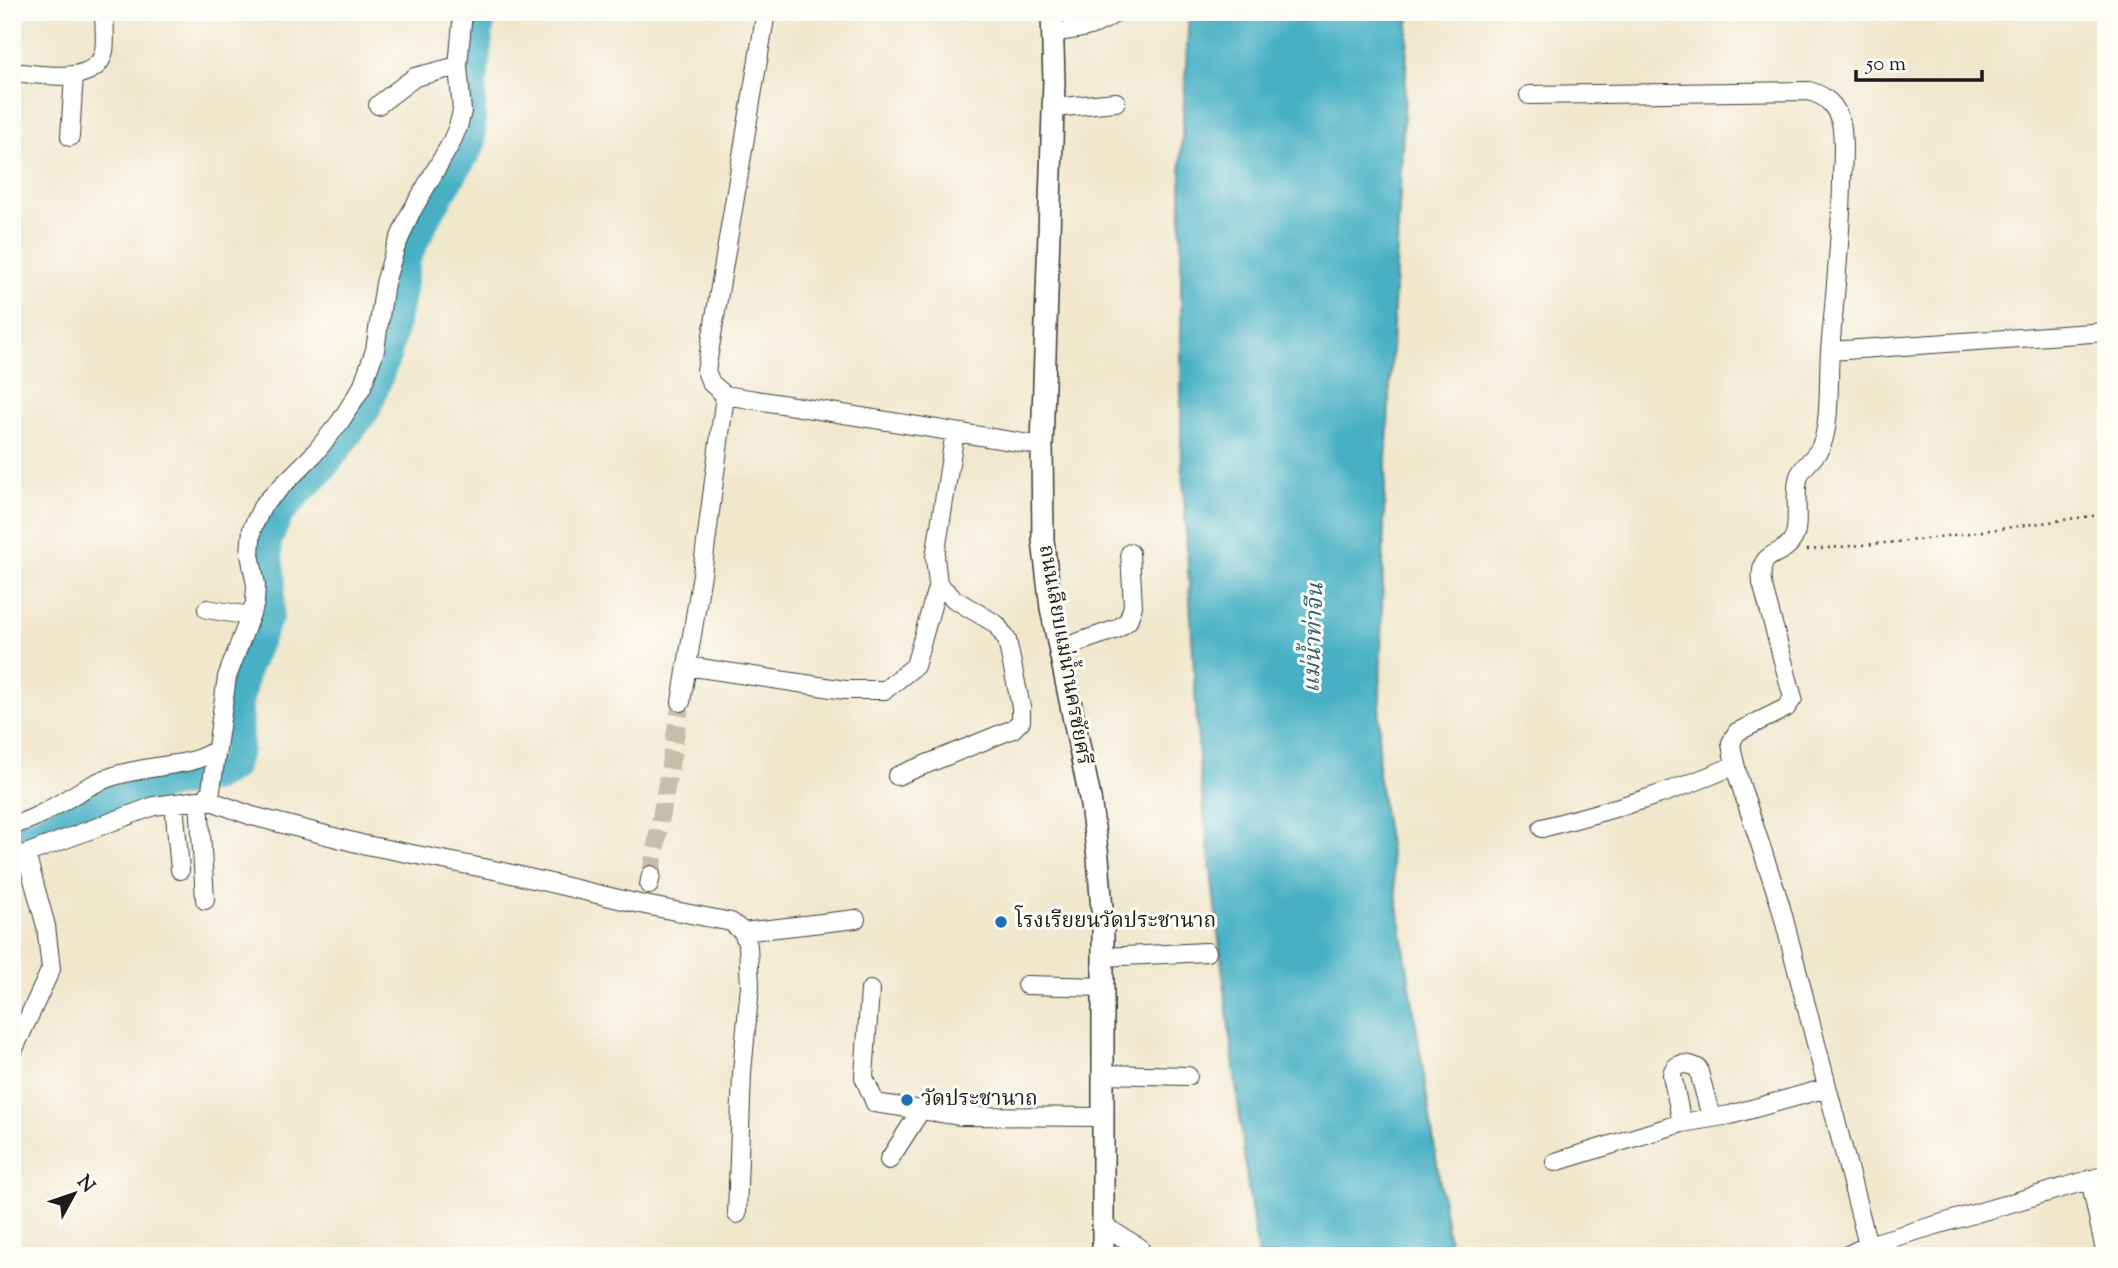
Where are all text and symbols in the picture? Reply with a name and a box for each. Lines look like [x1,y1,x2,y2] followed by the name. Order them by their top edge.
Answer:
[1856,38,1982,82] scale bar
[1865,50,1906,80] text: 50 m
[1030,542,1101,767] street label: ถนนเลียบแม่น้ำนครชัยศรี
[1294,581,1333,694] water label: แม่น้ำท่าจีน
[1014,905,1216,937] place label: โรงเรียยนวัดประชานาถ
[993,914,1009,930] marker: โรงเรียยนวัดประชานาถ
[921,1085,1038,1115] place label: วัดประชานาถ
[899,1092,915,1108] marker: วัดประชานาถ
[38,1160,108,1230] north arrow
[70,1170,100,1199] text: N

